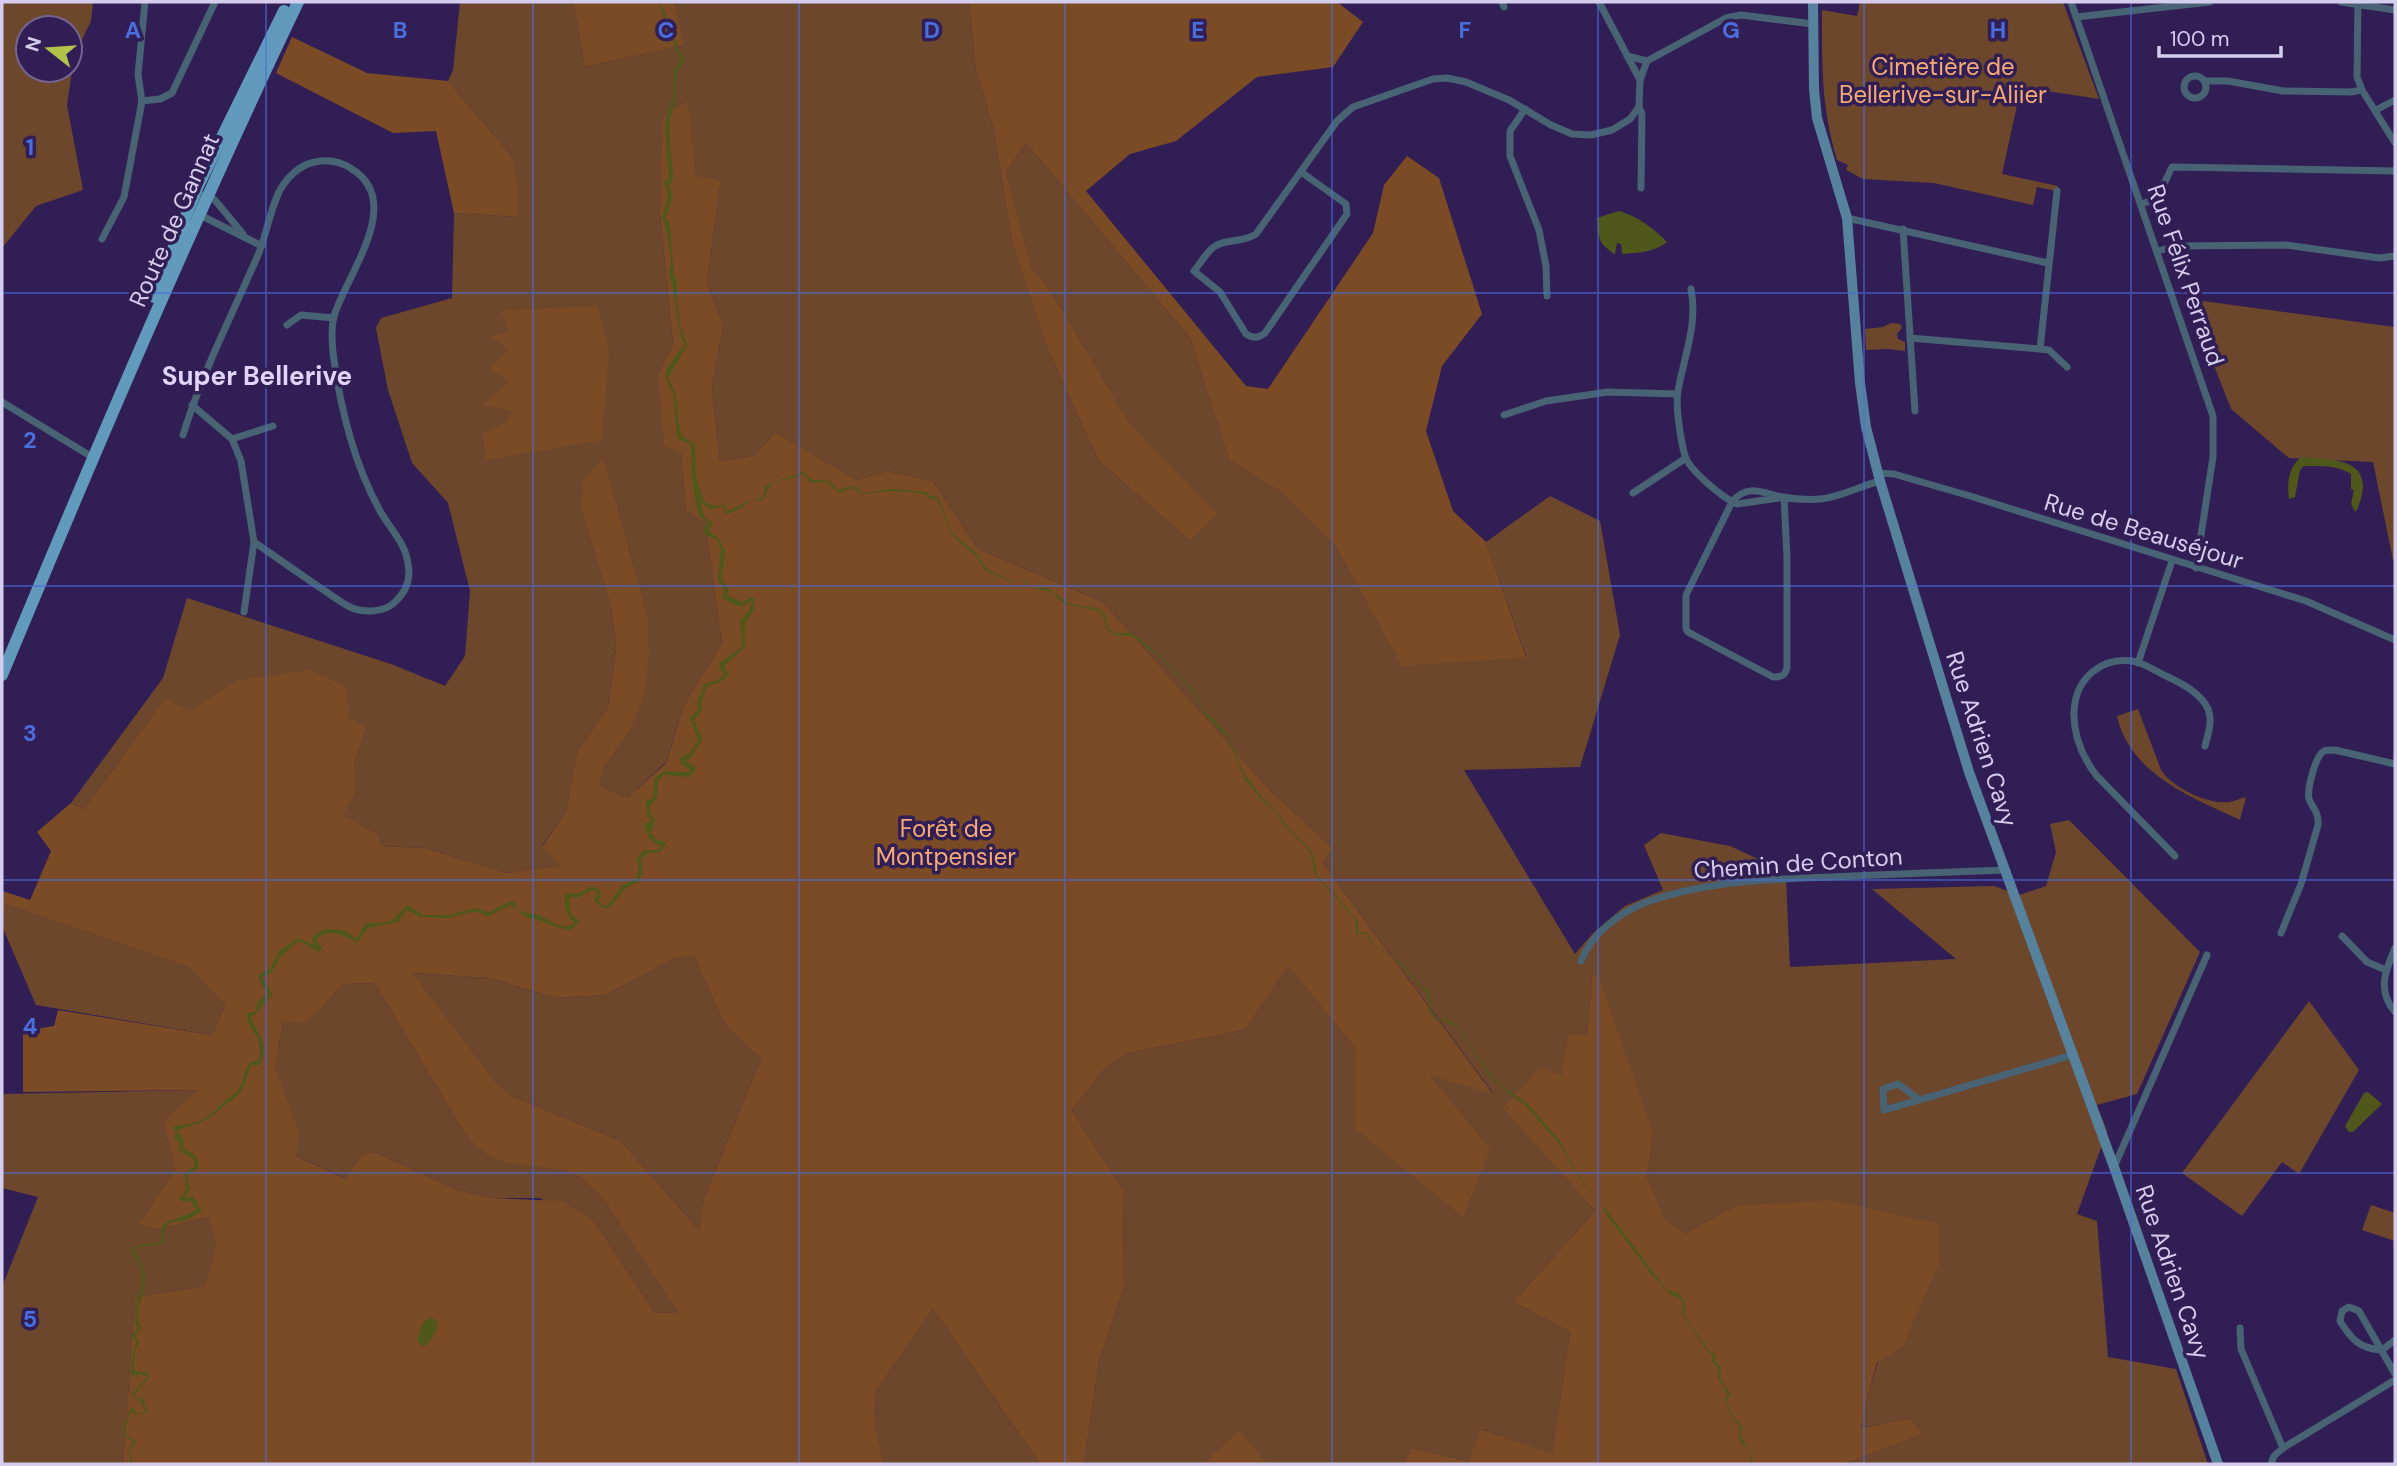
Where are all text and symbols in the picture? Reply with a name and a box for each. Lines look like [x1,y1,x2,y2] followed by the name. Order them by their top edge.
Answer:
[14,14,84,84] north arrow
[2159,14,2282,58] scale bar
[125,15,141,45] text: A
[393,15,407,45] text: B
[658,15,674,45] text: C
[924,15,940,45] text: D
[1191,15,1205,45] text: E
[1459,15,1472,45] text: F
[1722,15,1740,45] text: G
[1990,15,2006,45] text: H
[2170,25,2230,53] text: 100 m
[19,34,47,54] text: N
[1839,51,2047,110] park label: Cimetière de Bellerive-sur-Aliier
[122,128,226,312] street label: Route de Gannat
[26,132,34,162] text: 1
[2140,180,2232,370] street label: Rue Félix Perraud
[162,359,352,393] district label: Super Bellerive
[23,425,37,455] text: 2
[2041,486,2247,576] street label: Rue de Beauséjour
[1939,647,2025,831] street label: Rue Adrien Cavy
[23,718,37,748] text: 3
[876,813,1016,872] park label: Forêt de Montpensier
[1693,840,1903,886] street label: Chemin de Conton
[23,1011,38,1041] text: 4
[2129,1181,2217,1363] street label: Rue Adrien Cavy
[23,1304,37,1334] text: 5

